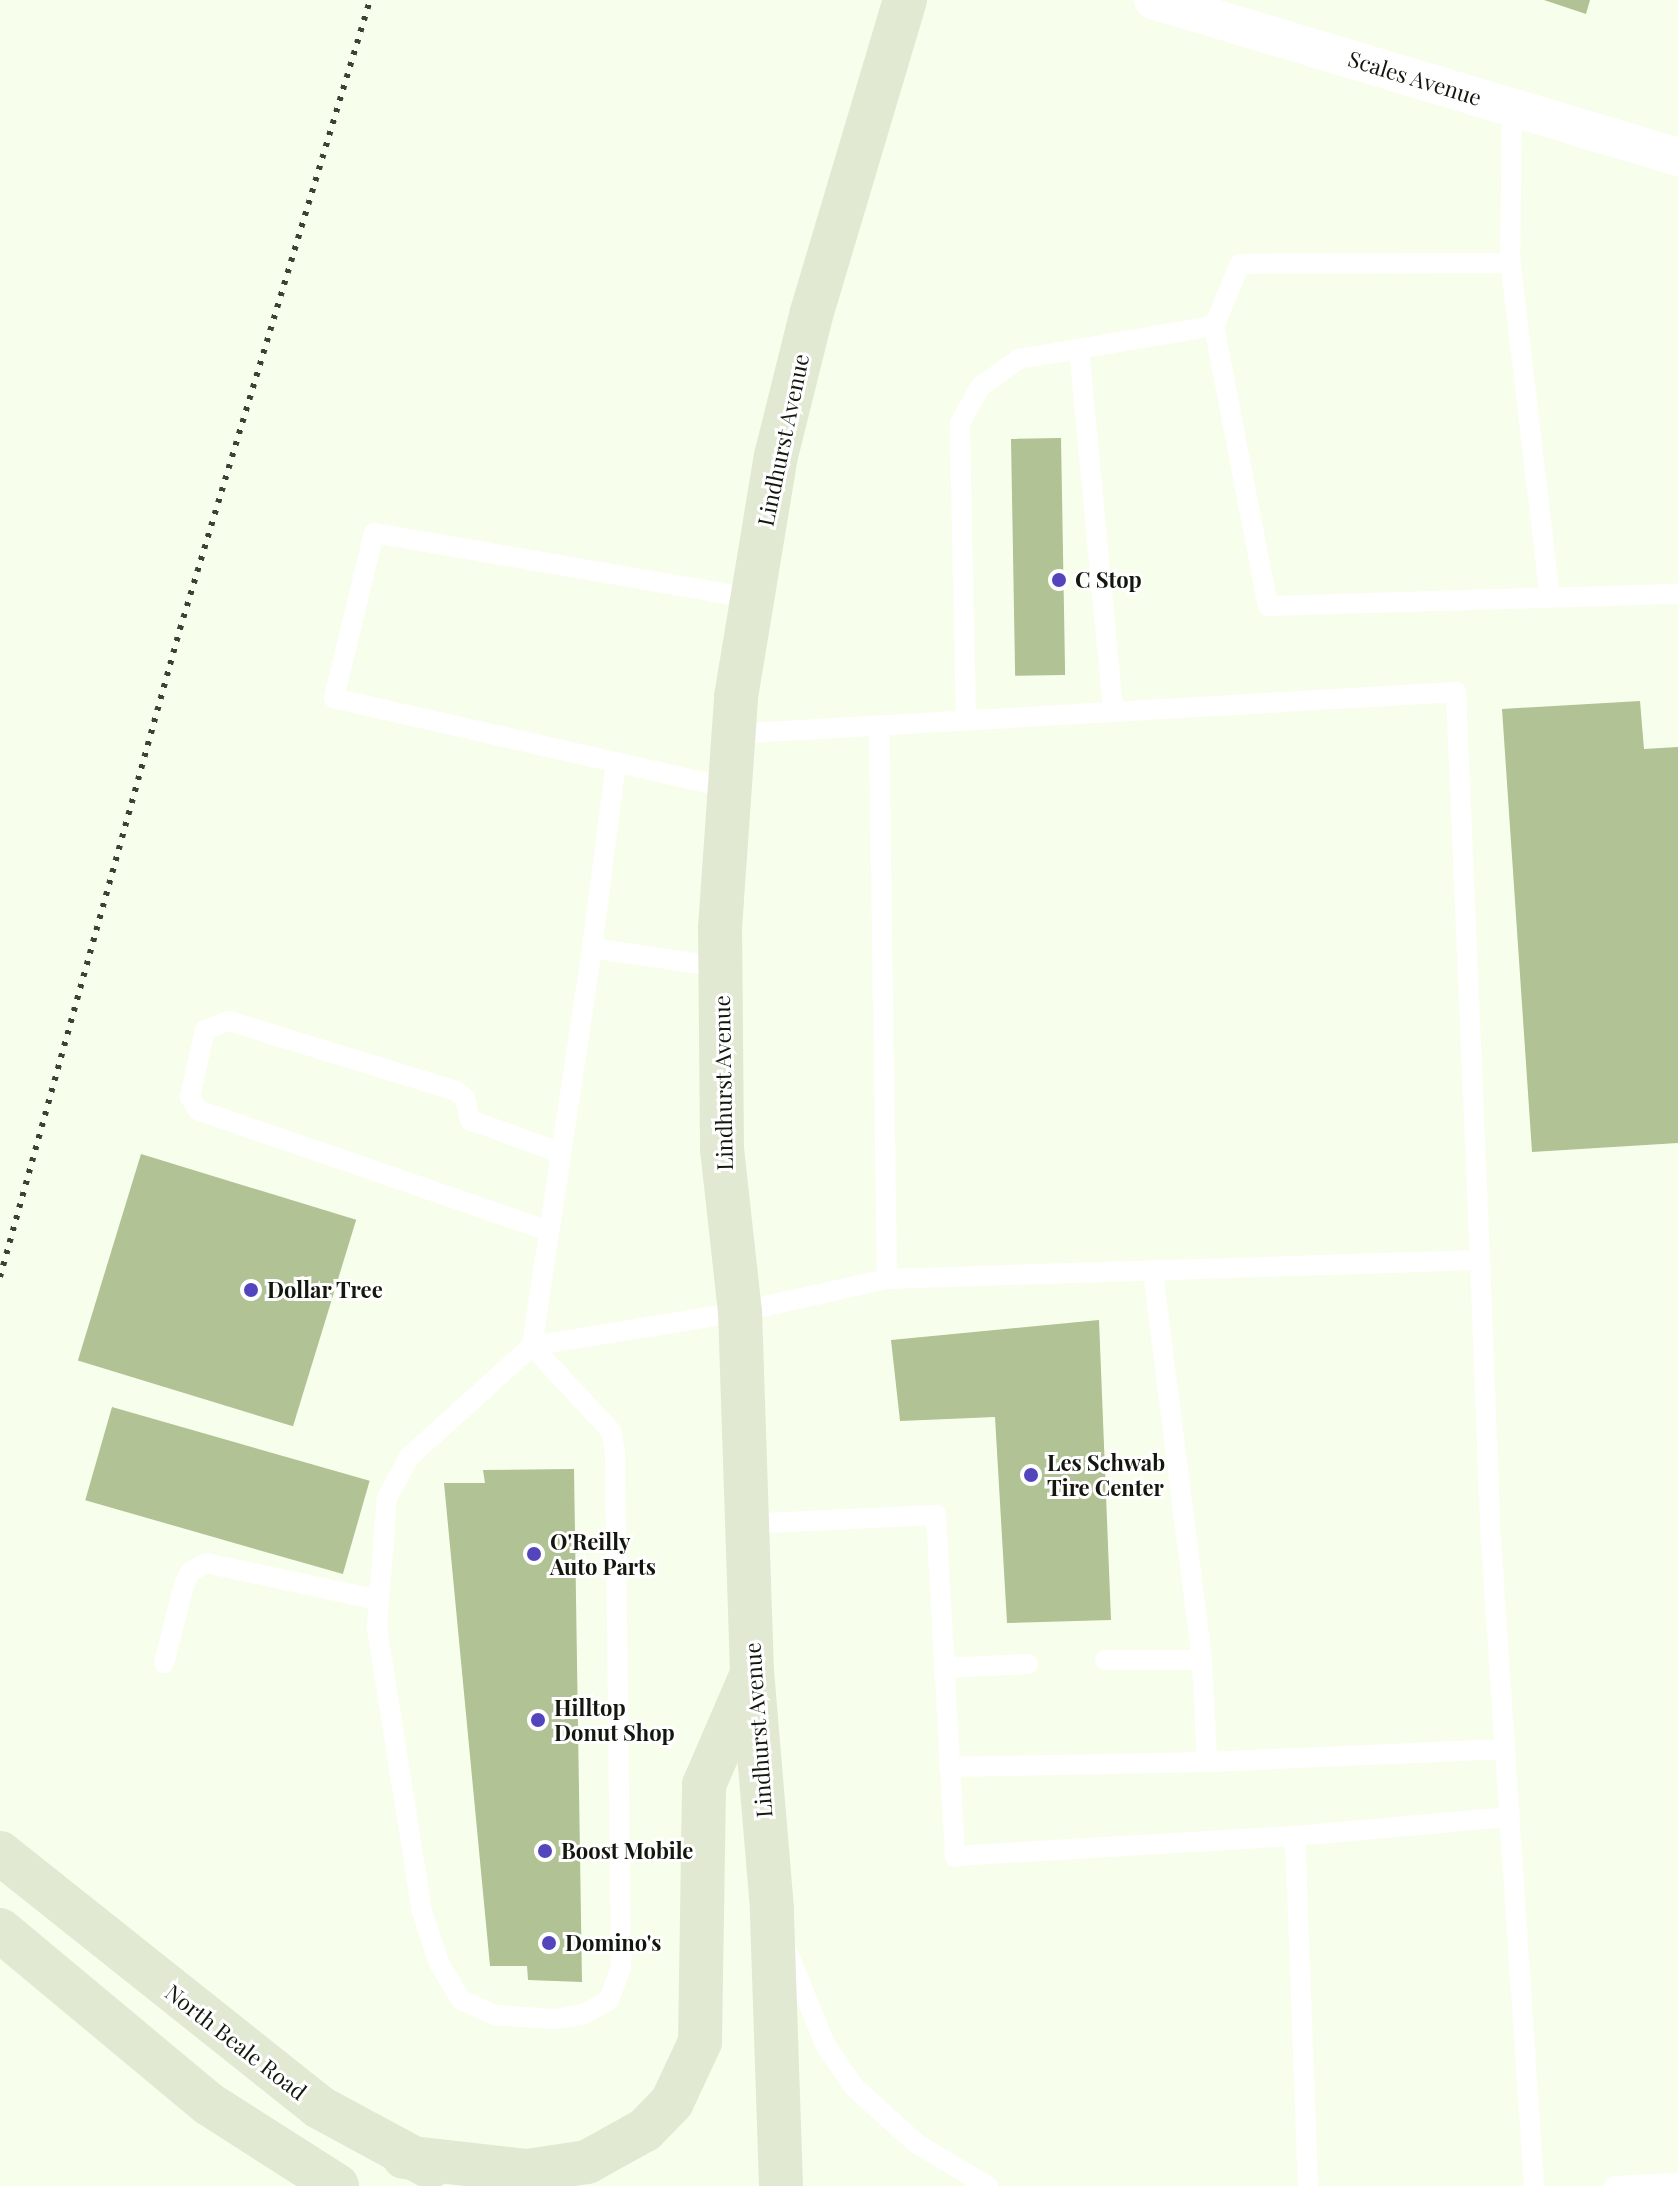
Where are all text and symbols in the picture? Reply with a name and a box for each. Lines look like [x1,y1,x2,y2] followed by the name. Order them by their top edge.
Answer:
[1345,45,1485,111] street label: Scales Avenue
[752,351,814,529] street label: Lindhurst Avenue
[1075,567,1142,593] place label: C Stop
[1050,571,1068,589] marker: C Stop
[708,995,738,1171] street label: Lindhurst Avenue
[267,1277,384,1303] place label: Dollar Tree
[242,1281,260,1299] marker: Dollar Tree
[1047,1449,1165,1500] place label: Les Schwab Tire Center
[1022,1466,1040,1484] marker: Les Schwab Tire Center
[550,1528,656,1580] place label: O'Reilly Auto Parts
[525,1545,543,1563] marker: O'Reilly Auto Parts
[739,1641,777,1819] street label: Lindhurst Avenue
[554,1694,675,1746] place label: Hilltop Donut Shop
[529,1711,547,1729] marker: Hilltop Donut Shop
[561,1838,694,1864] place label: Boost Mobile
[536,1842,554,1860] marker: Boost Mobile
[565,1930,661,1956] place label: Domino's
[540,1934,558,1952] marker: Domino's
[160,1979,312,2105] street label: North Beale Road

